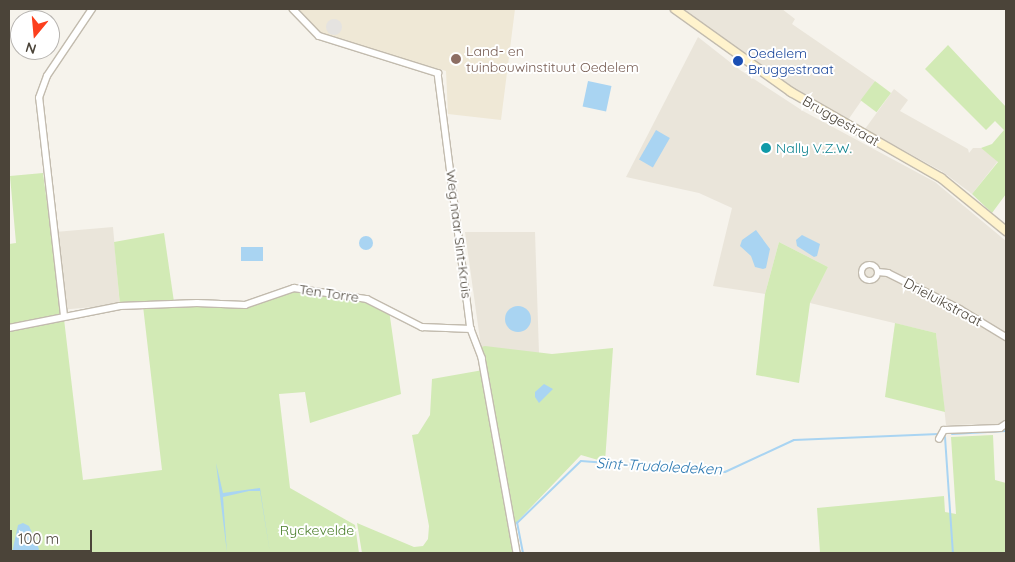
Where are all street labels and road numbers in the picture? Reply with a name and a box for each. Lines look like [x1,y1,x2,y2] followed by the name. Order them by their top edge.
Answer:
[800,92,882,150] street label: Bruggestraat
[443,169,475,299] street label: Weg naar Sint-Kruis
[901,274,985,330] street label: Drieluikstraat
[298,280,360,306] street label: Ten Torre

